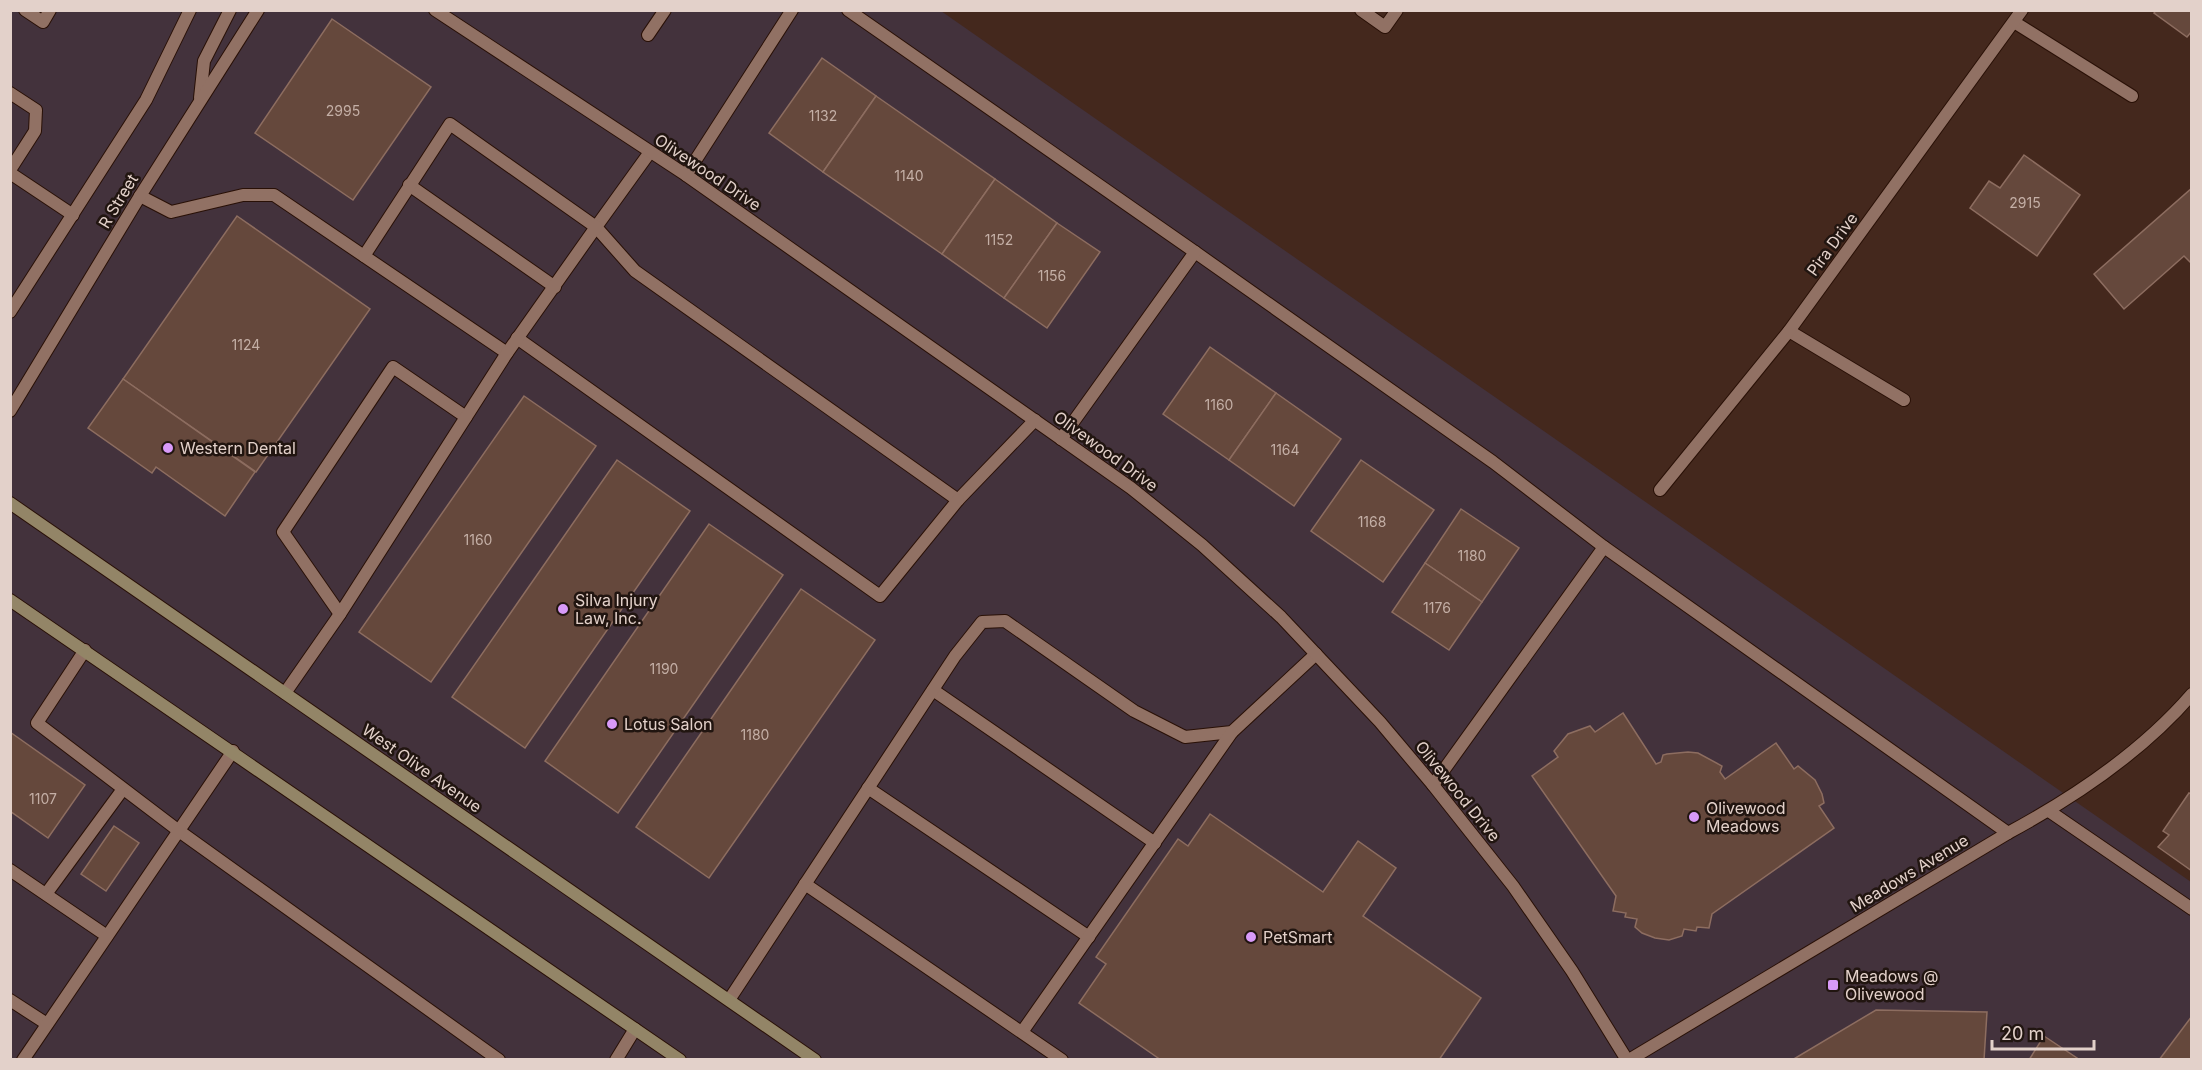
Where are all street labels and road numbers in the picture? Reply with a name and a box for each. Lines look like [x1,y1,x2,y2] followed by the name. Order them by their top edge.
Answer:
[651,129,765,215] street label: Olivewood Drive
[94,170,142,232] street label: R Street
[1802,208,1862,280] street label: Pira Drive
[1050,407,1162,495] street label: Olivewood Drive
[358,719,486,817] street label: West Olive Avenue
[1411,737,1505,845] street label: Olivewood Drive
[1846,830,1972,916] street label: Meadows Avenue

